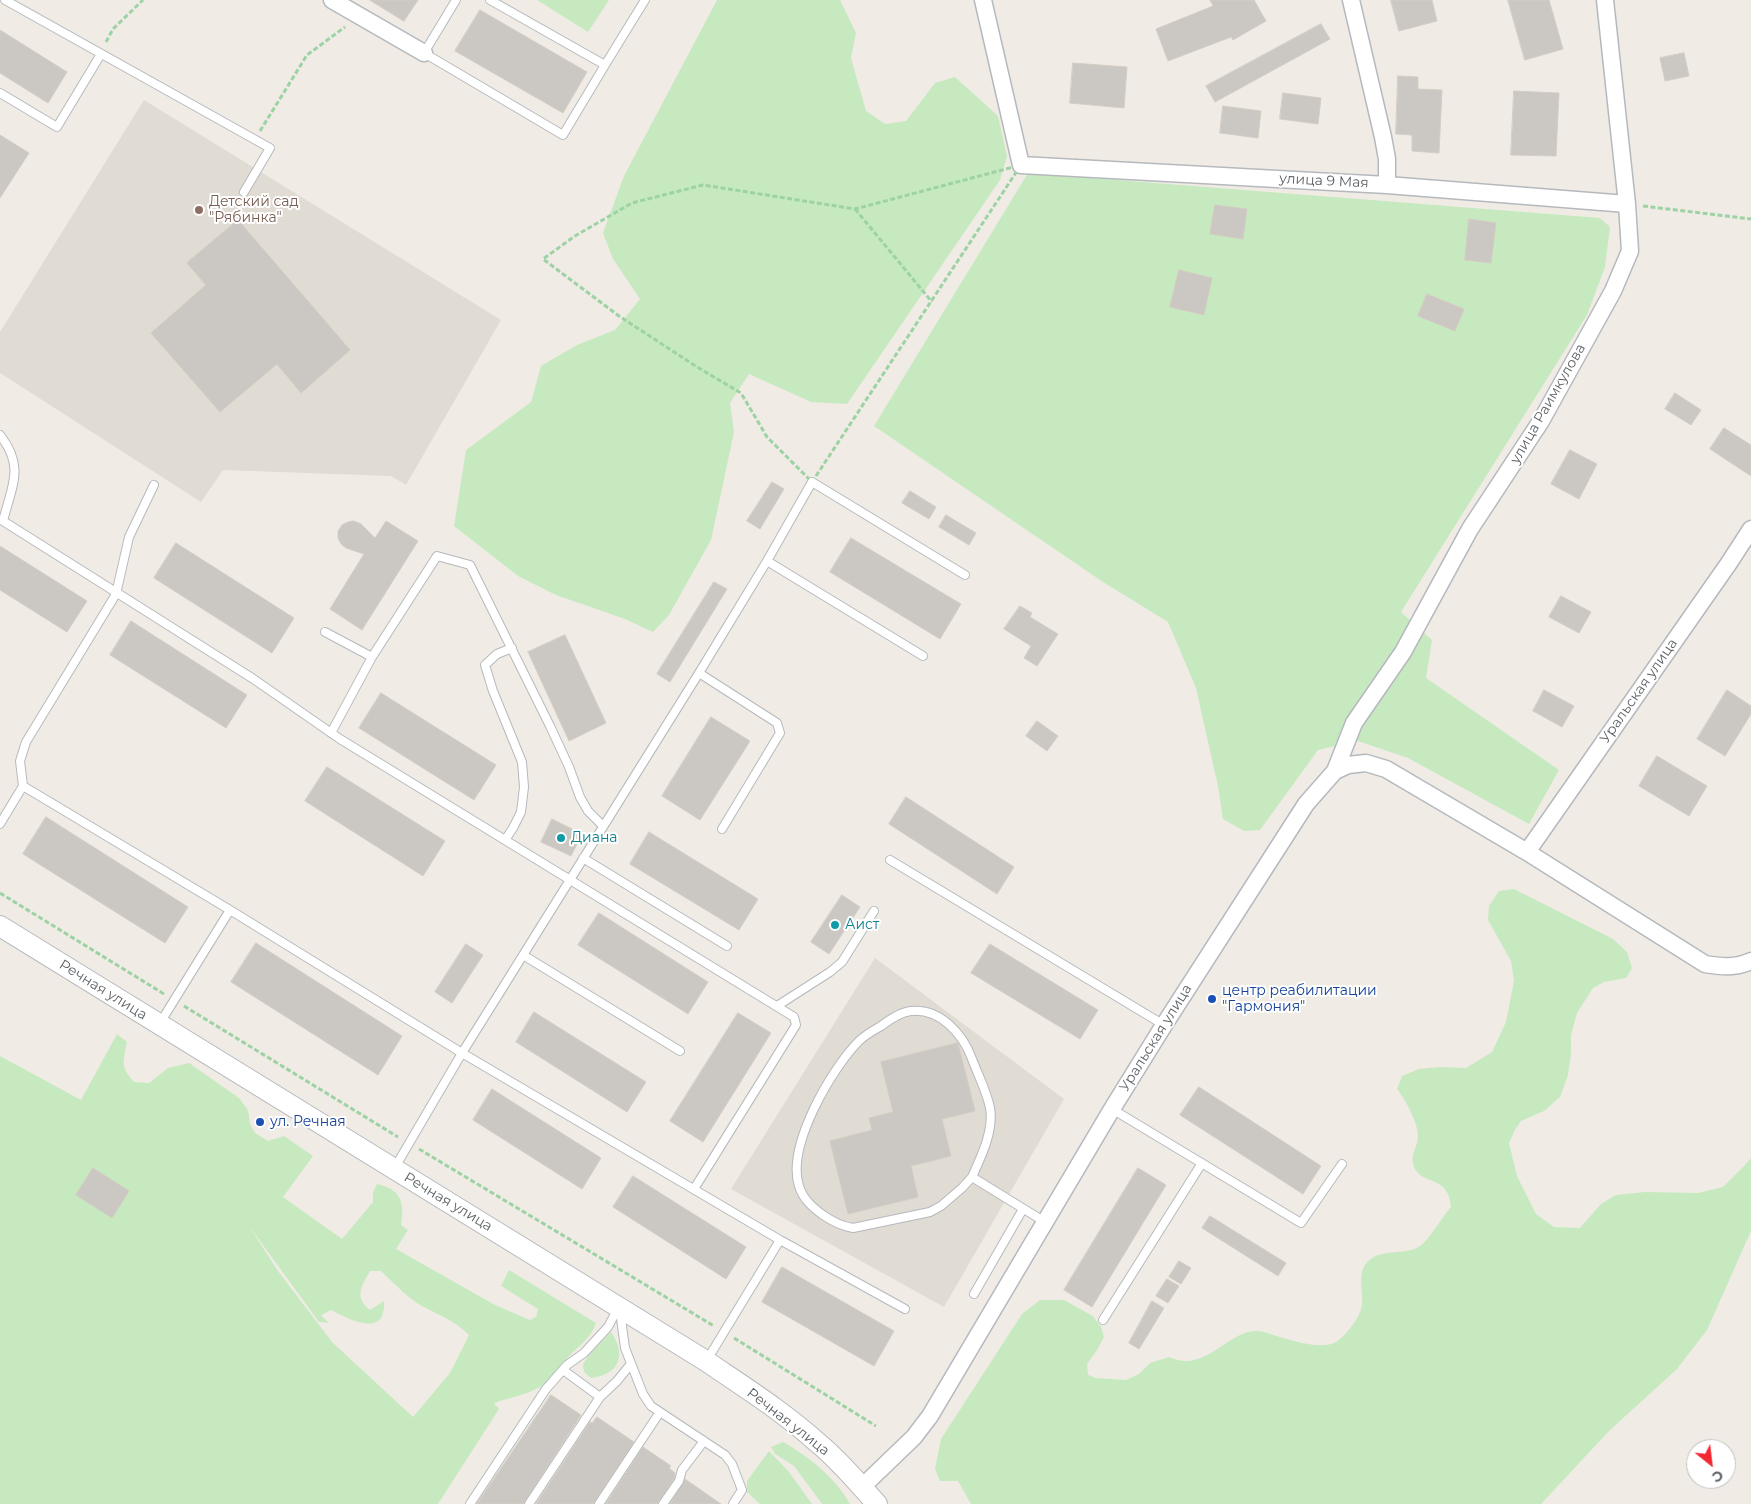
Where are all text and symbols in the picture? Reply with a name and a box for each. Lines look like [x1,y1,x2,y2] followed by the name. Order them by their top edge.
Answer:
[1279,170,1369,192] street label: улица 9 Мая
[209,194,299,226] place label: Детский сад "Рябинка"
[193,204,205,216] marker: Детский сад "Рябинка"
[1507,341,1589,467] street label: улица Раимкулова
[1597,636,1681,746] street label: Уральская улица
[571,830,618,846] place label: Диана
[555,832,567,844] marker: Диана
[845,917,879,933] place label: Аист
[829,919,841,931] marker: Аист
[56,956,150,1024] street label: Речная улица
[1116,981,1196,1095] street label: Уральская улица
[1222,983,1377,1016] place label: центр реабилитации "Гармония"
[1206,993,1218,1005] marker: центр реабилитации "Гармония"
[270,1114,346,1130] place label: ул. Речная
[254,1116,266,1128] marker: ул. Речная
[401,1169,495,1235] street label: Речная улица
[743,1385,833,1459] street label: Речная улица
[1686,1439,1736,1489] north arrow
[1709,1466,1727,1487] text: С

